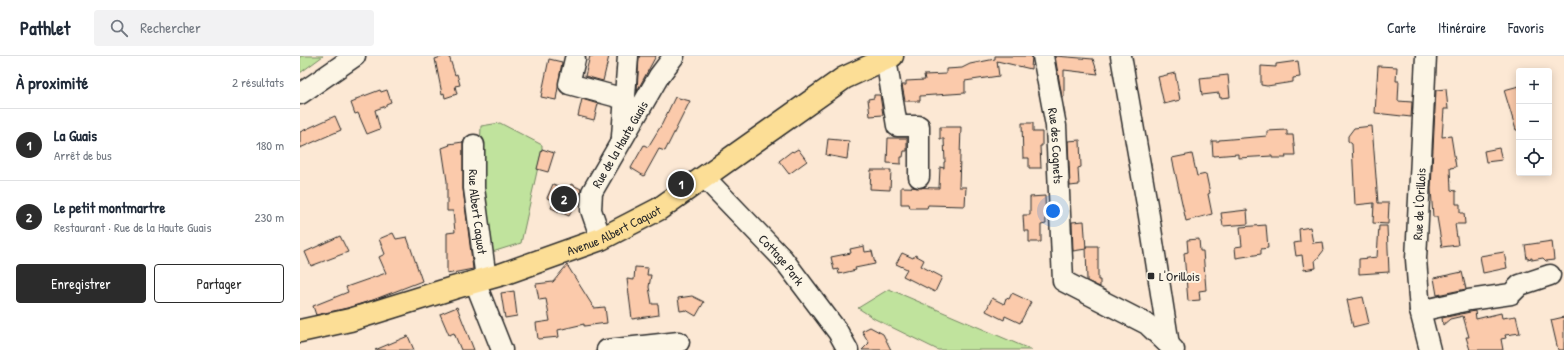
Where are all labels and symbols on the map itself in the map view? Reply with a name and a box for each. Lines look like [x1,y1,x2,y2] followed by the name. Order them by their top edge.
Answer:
[587,97,652,191] street label: Rue de la Haute Guais
[1044,106,1068,184] street label: Rue des Cognets
[1408,168,1430,240] street label: Rue de l'Orillois
[465,169,492,256] street label: Rue Albert Caquot
[668,169,694,199] pin: 1
[551,184,577,214] pin: 2
[564,200,664,260] street label: Avenue Albert Caquot
[1043,201,1063,221] your location
[755,230,809,289] street label: Cottage Park
[1159,267,1200,285] place label: L'Orillois
[1146,271,1156,281] marker: L'Orillois

